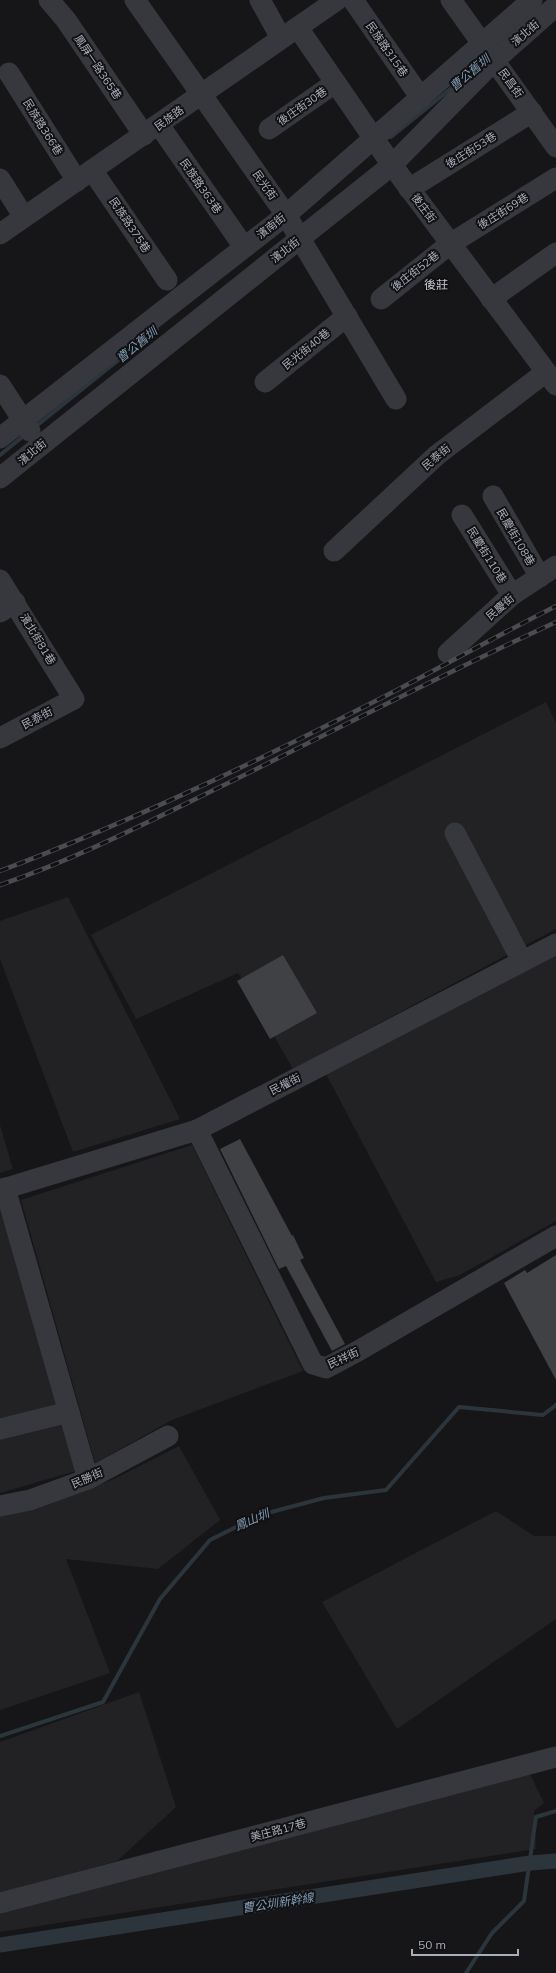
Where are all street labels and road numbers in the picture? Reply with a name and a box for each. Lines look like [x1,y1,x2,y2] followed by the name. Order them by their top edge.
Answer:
[508,17,542,49] street label: 濱北街
[363,19,411,79] street label: 民族路315巷
[71,32,125,102] street label: 鳳屏一路365巷
[496,66,526,100] street label: 民昌街
[275,84,329,128] street label: 後庄街30巷
[20,96,66,158] street label: 民族路366巷
[152,103,186,133] street label: 民族路
[443,129,499,171] street label: 後庄街53巷
[177,156,225,216] street label: 民族路363巷
[250,167,280,203] street label: 民光街
[475,190,531,232] street label: 後庄街69巷
[408,191,440,225] street label: 後庄街
[106,195,154,255] street label: 民族路375巷
[254,210,288,242] street label: 濱南街
[268,234,302,266] street label: 濱北街
[388,248,442,294] street label: 後庄街52巷
[279,326,333,372] street label: 民光街40巷
[15,436,49,468] street label: 濱北街
[419,441,453,473] street label: 民泰街
[494,506,538,568] street label: 民慶街108巷
[464,524,510,586] street label: 民慶街110巷
[483,591,517,623] street label: 民慶街
[17,611,59,667] street label: 濱北街81巷
[19,704,55,732] street label: 民泰街
[267,1070,303,1098] street label: 民權街
[325,1345,361,1371] street label: 民祥街
[69,1465,105,1491] street label: 民勝街
[249,1816,307,1844] street label: 美庄路17巷

